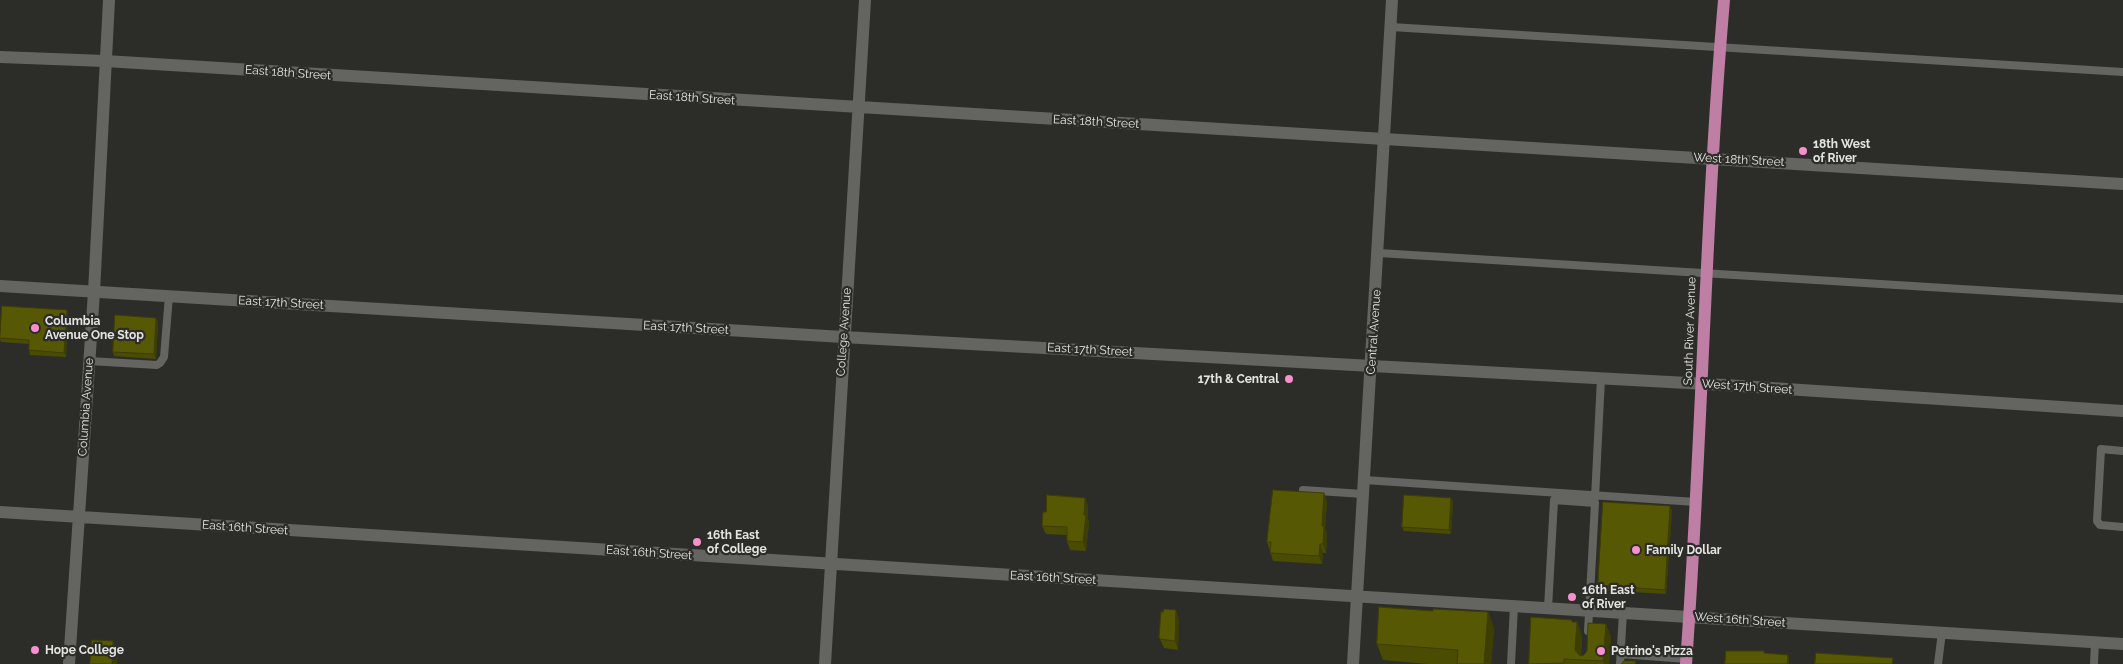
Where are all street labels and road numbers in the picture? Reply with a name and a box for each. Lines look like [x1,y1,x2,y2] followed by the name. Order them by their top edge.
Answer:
[244,63,332,83] street label: East 18th Street
[648,88,736,108] street label: East 18th Street
[1053,113,1139,131] street label: East 18th Street
[1693,150,1785,170] street label: West 18th Street
[1681,276,1699,386] street label: South River Avenue
[834,287,854,377] street label: College Avenue
[1364,289,1384,375] street label: Central Avenue
[238,294,324,312] street label: East 17th Street
[643,319,729,337] street label: East 17th Street
[1047,341,1133,359] street label: East 17th Street
[75,357,97,457] street label: Columbia Avenue
[1701,377,1793,397] street label: West 17th Street
[201,518,289,538] street label: East 16th Street
[605,543,693,563] street label: East 16th Street
[1009,569,1097,587] street label: East 16th Street
[1694,610,1786,630] street label: West 16th Street

